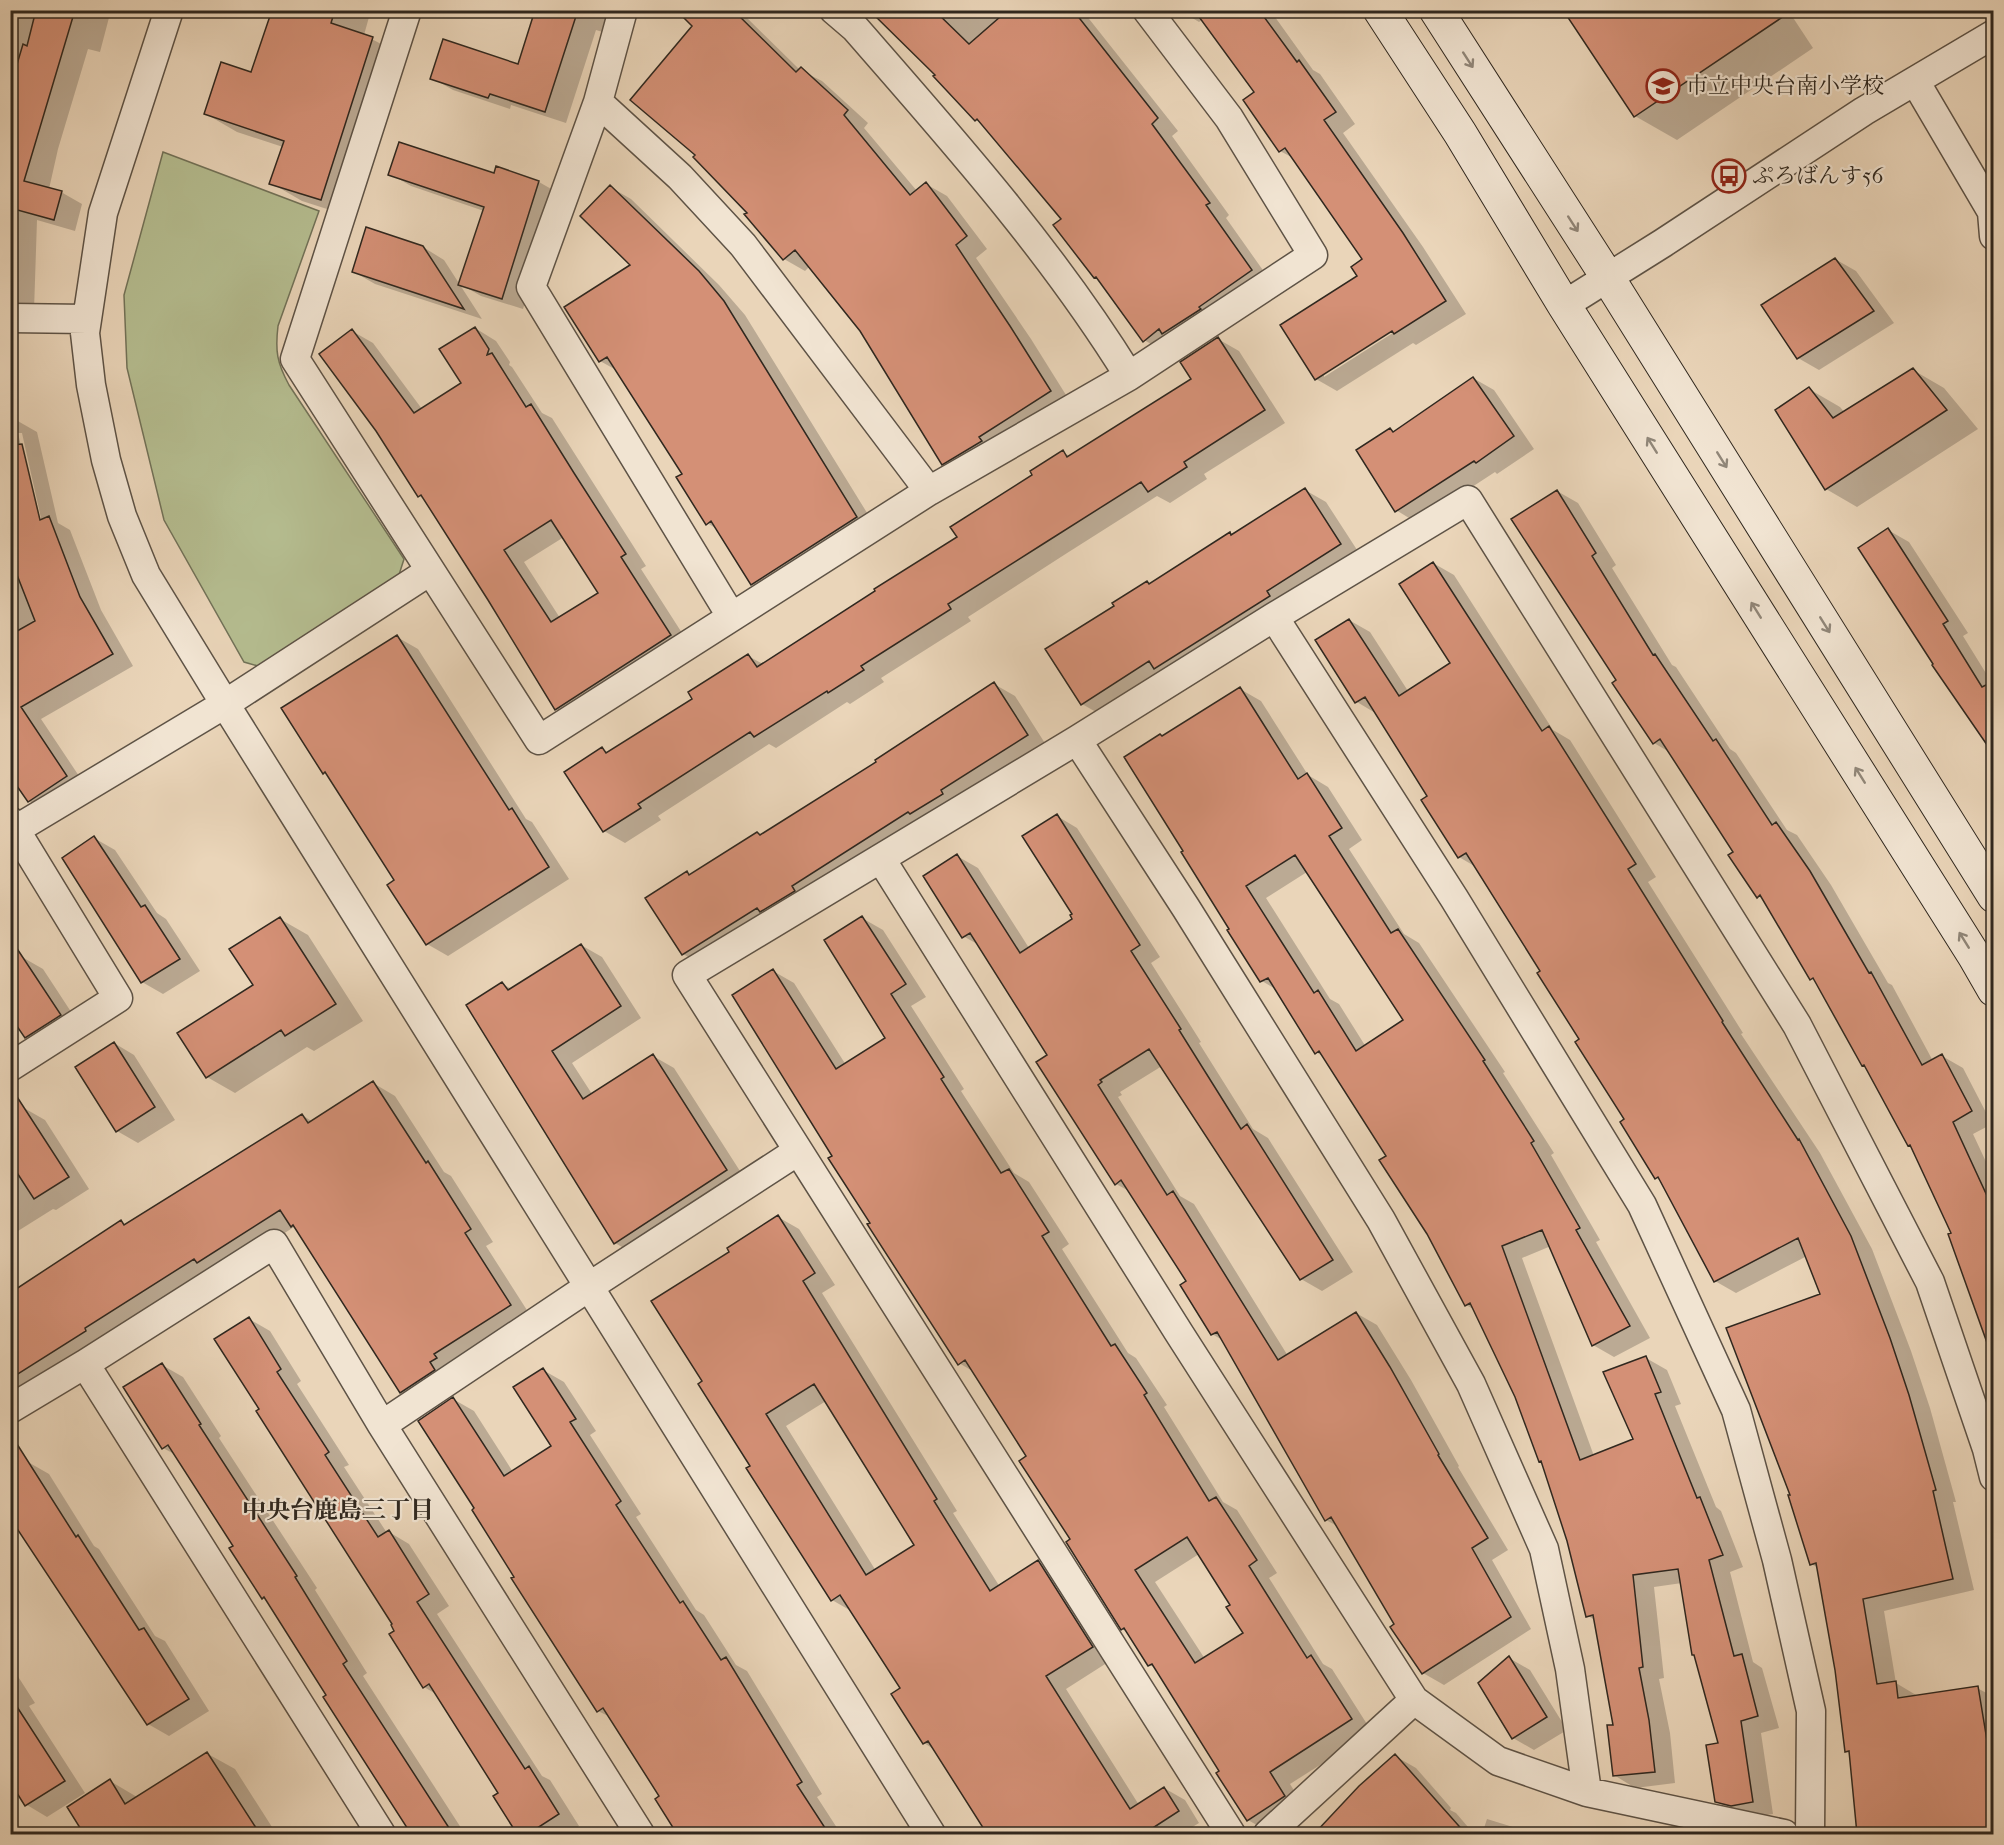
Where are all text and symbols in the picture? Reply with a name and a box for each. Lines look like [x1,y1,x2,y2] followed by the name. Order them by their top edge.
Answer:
[1462,51,1474,68] one-way arrow
[1645,68,1681,104] school or university icon: 市立中央台南小学校
[1686,73,1884,99] place label: 市立中央台南小学校
[1711,158,1747,194] bus stop icon: ぷろばんす56
[1752,163,1884,189] place label: ぷろばんす56
[1568,215,1580,232] one-way arrow
[1646,437,1658,454] one-way arrow
[1716,451,1728,468] one-way arrow
[1750,602,1762,619] one-way arrow
[1818,617,1831,634] one-way arrow
[1854,767,1866,784] one-way arrow
[1958,931,1971,948] one-way arrow
[242,1496,434,1524] district label: 中央台鹿島三丁目

